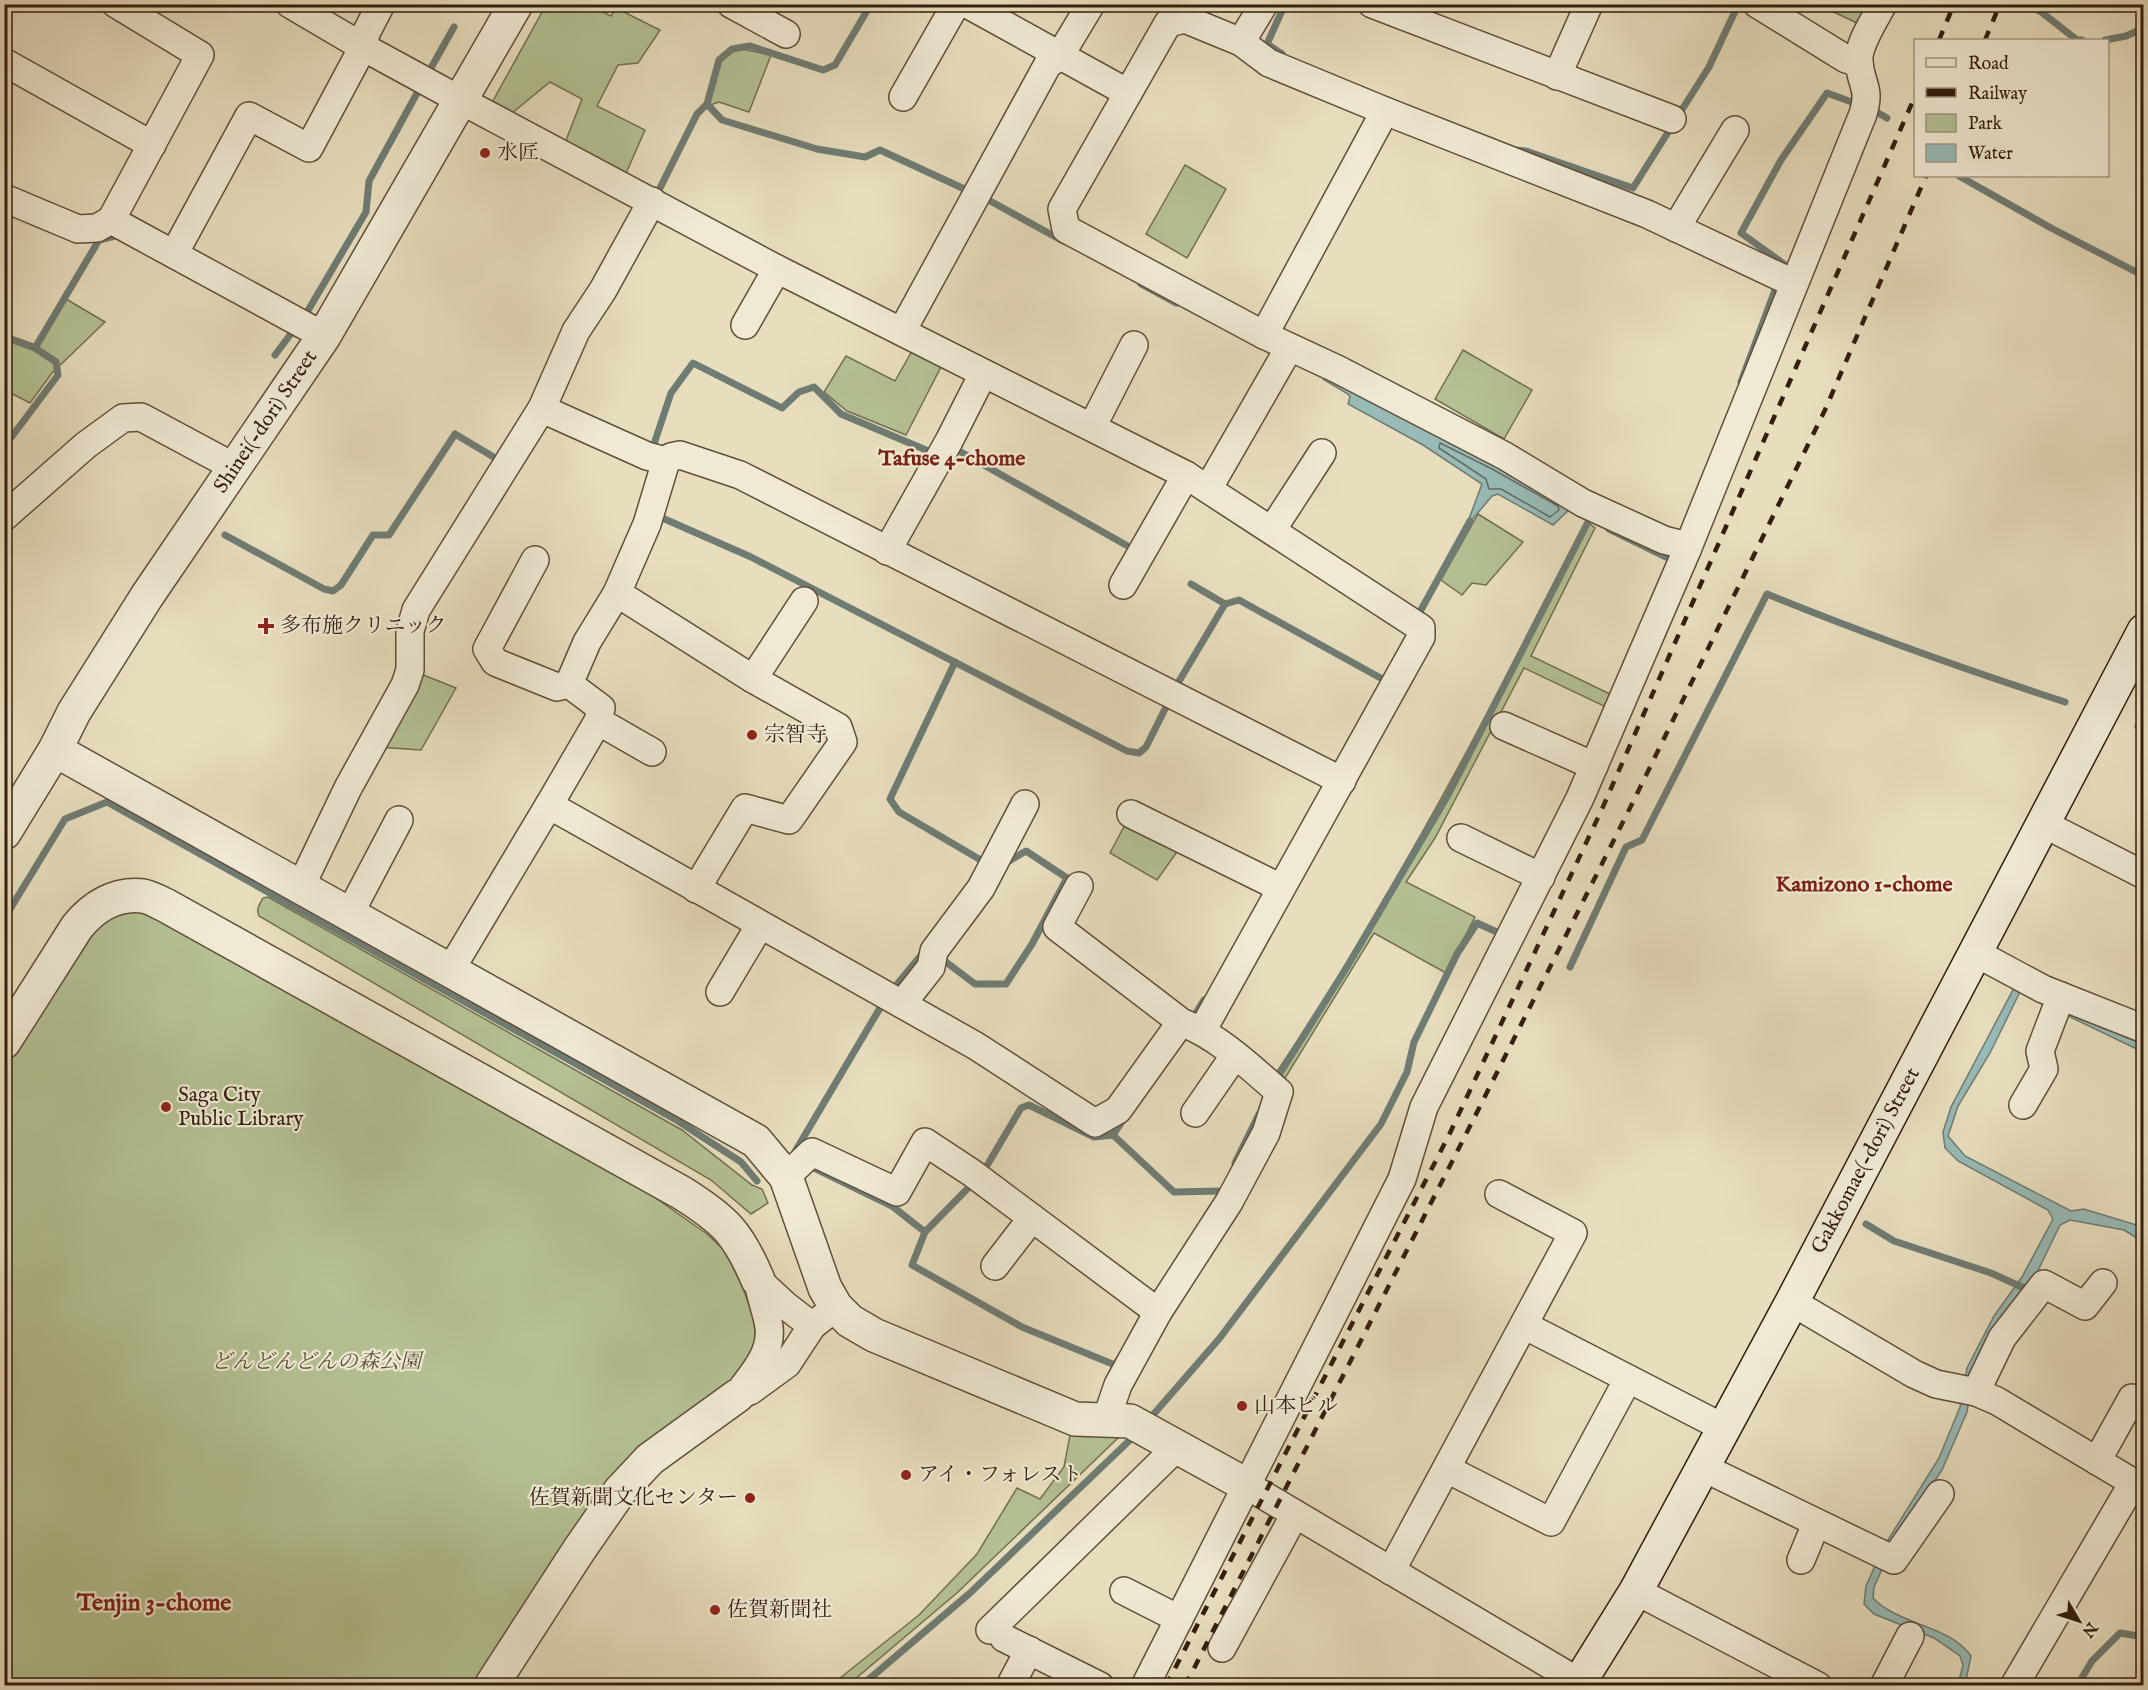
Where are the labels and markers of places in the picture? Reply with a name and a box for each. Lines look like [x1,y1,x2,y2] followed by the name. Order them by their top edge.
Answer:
[497,140,539,167] place label: 水匠
[478,146,492,160] marker: 水匠
[280,613,447,640] place label: 多布施クリニック
[257,617,275,635] marker: 多布施クリニック
[764,722,827,749] place label: 宗智寺
[745,728,759,742] marker: 宗智寺
[178,1082,304,1133] place label: Saga City Public Library
[159,1100,173,1114] marker: Saga City Public Library
[1254,1393,1338,1420] place label: 山本ビル
[1235,1399,1249,1413] marker: 山本ビル
[918,1462,1082,1489] place label: アイ・フォレスト
[899,1468,913,1482] marker: アイ・フォレスト
[529,1485,738,1512] place label: 佐賀新聞文化センター
[743,1491,757,1505] marker: 佐賀新聞文化センター
[727,1597,832,1624] place label: 佐賀新聞社
[708,1603,722,1617] marker: 佐賀新聞社

